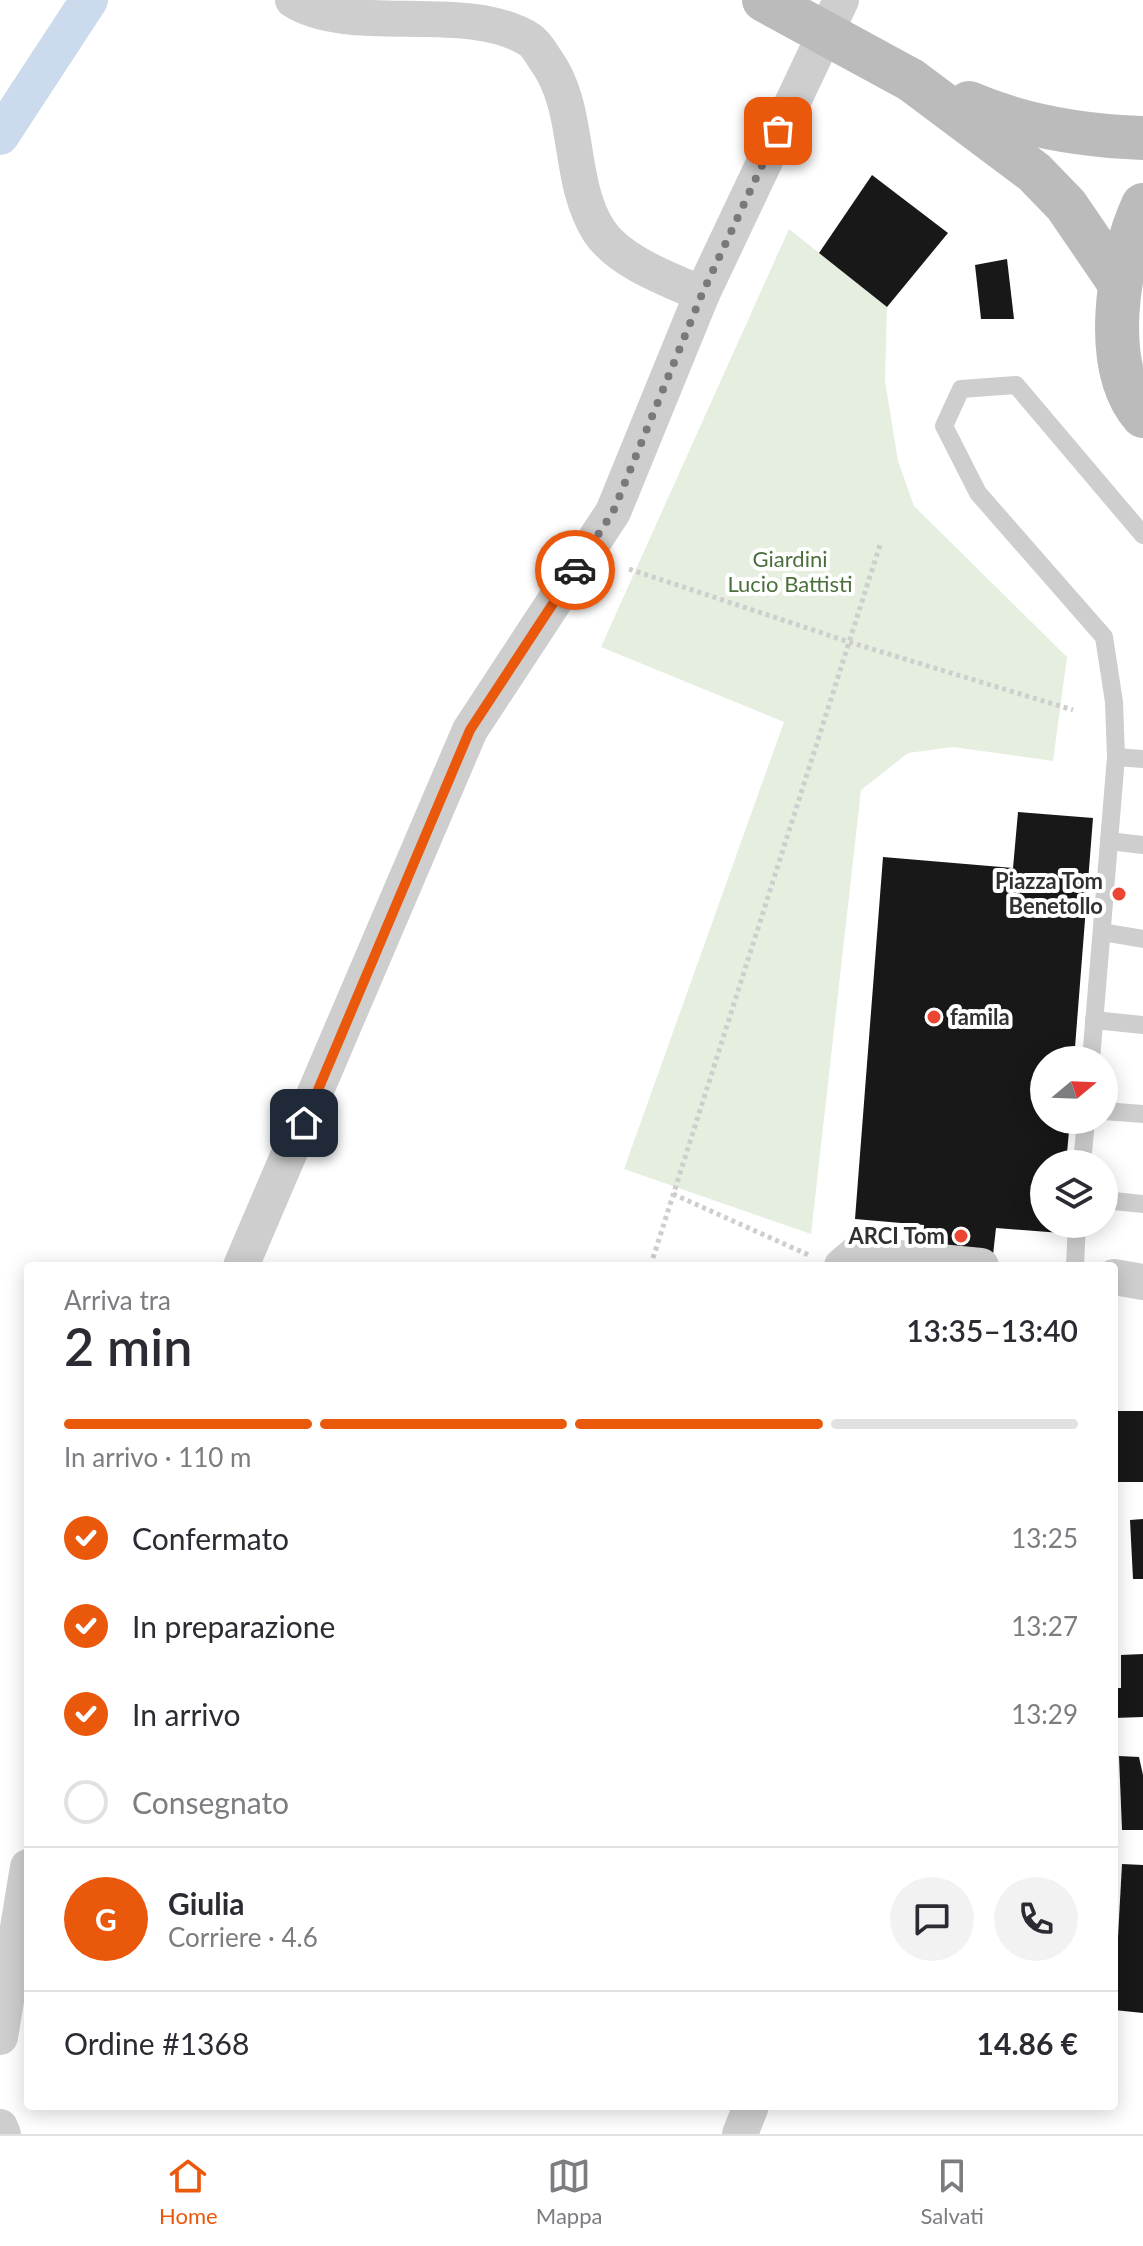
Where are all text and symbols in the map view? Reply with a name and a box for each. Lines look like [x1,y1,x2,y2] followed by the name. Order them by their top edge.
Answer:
[744,97,812,165] pin
[756,109,800,153] icon: bag
[535,530,615,610] courier
[727,545,853,597] park label: Giardini Lucio Battisti
[553,548,597,592] icon: car
[995,867,1103,919] place label: Piazza Tom Benetollo
[1110,885,1128,903] marker: Piazza Tom Benetollo
[950,1003,1010,1030] place label: famila
[925,1008,943,1026] marker: famila
[1030,1046,1118,1134] north arrow
[1030,1046,1118,1238] map controls
[270,1089,338,1157] pin
[282,1101,326,1145] icon: home
[1030,1150,1118,1238] button: layers
[847,1222,945,1249] place label: ARCI Tom
[952,1227,970,1245] marker: ARCI Tom
[64,1284,171,1316] text: Arriva tra
[906,1312,1078,1348] text: 13:35–13:40
[64,1315,192,1377] text: 2 min
[64,1441,252,1473] text: In arrivo · 110 m
[64,1516,108,1560] icon: check
[132,1520,289,1556] text: Confermato
[1011,1522,1078,1554] text: 13:25
[64,1604,108,1648] icon: check
[132,1608,335,1644] text: In preparazione
[1011,1610,1078,1642] text: 13:27
[64,1692,108,1736] icon: check
[132,1696,241,1732] text: In arrivo
[1011,1698,1078,1730] text: 13:29
[132,1784,289,1820] text: Consegnato
[890,1877,974,1961] button: chat
[994,1877,1078,1961] button: phone
[168,1885,245,1921] text: Giulia
[95,1901,117,1937] text: G
[168,1921,318,1953] text: Corriere · 4.6
[64,2025,249,2061] text: Ordine #1368
[977,2025,1078,2061] text: 14.86 €
[159,2154,218,2229] tab: Home
[536,2154,602,2229] tab: Mappa
[921,2154,984,2229] tab: Salvati

